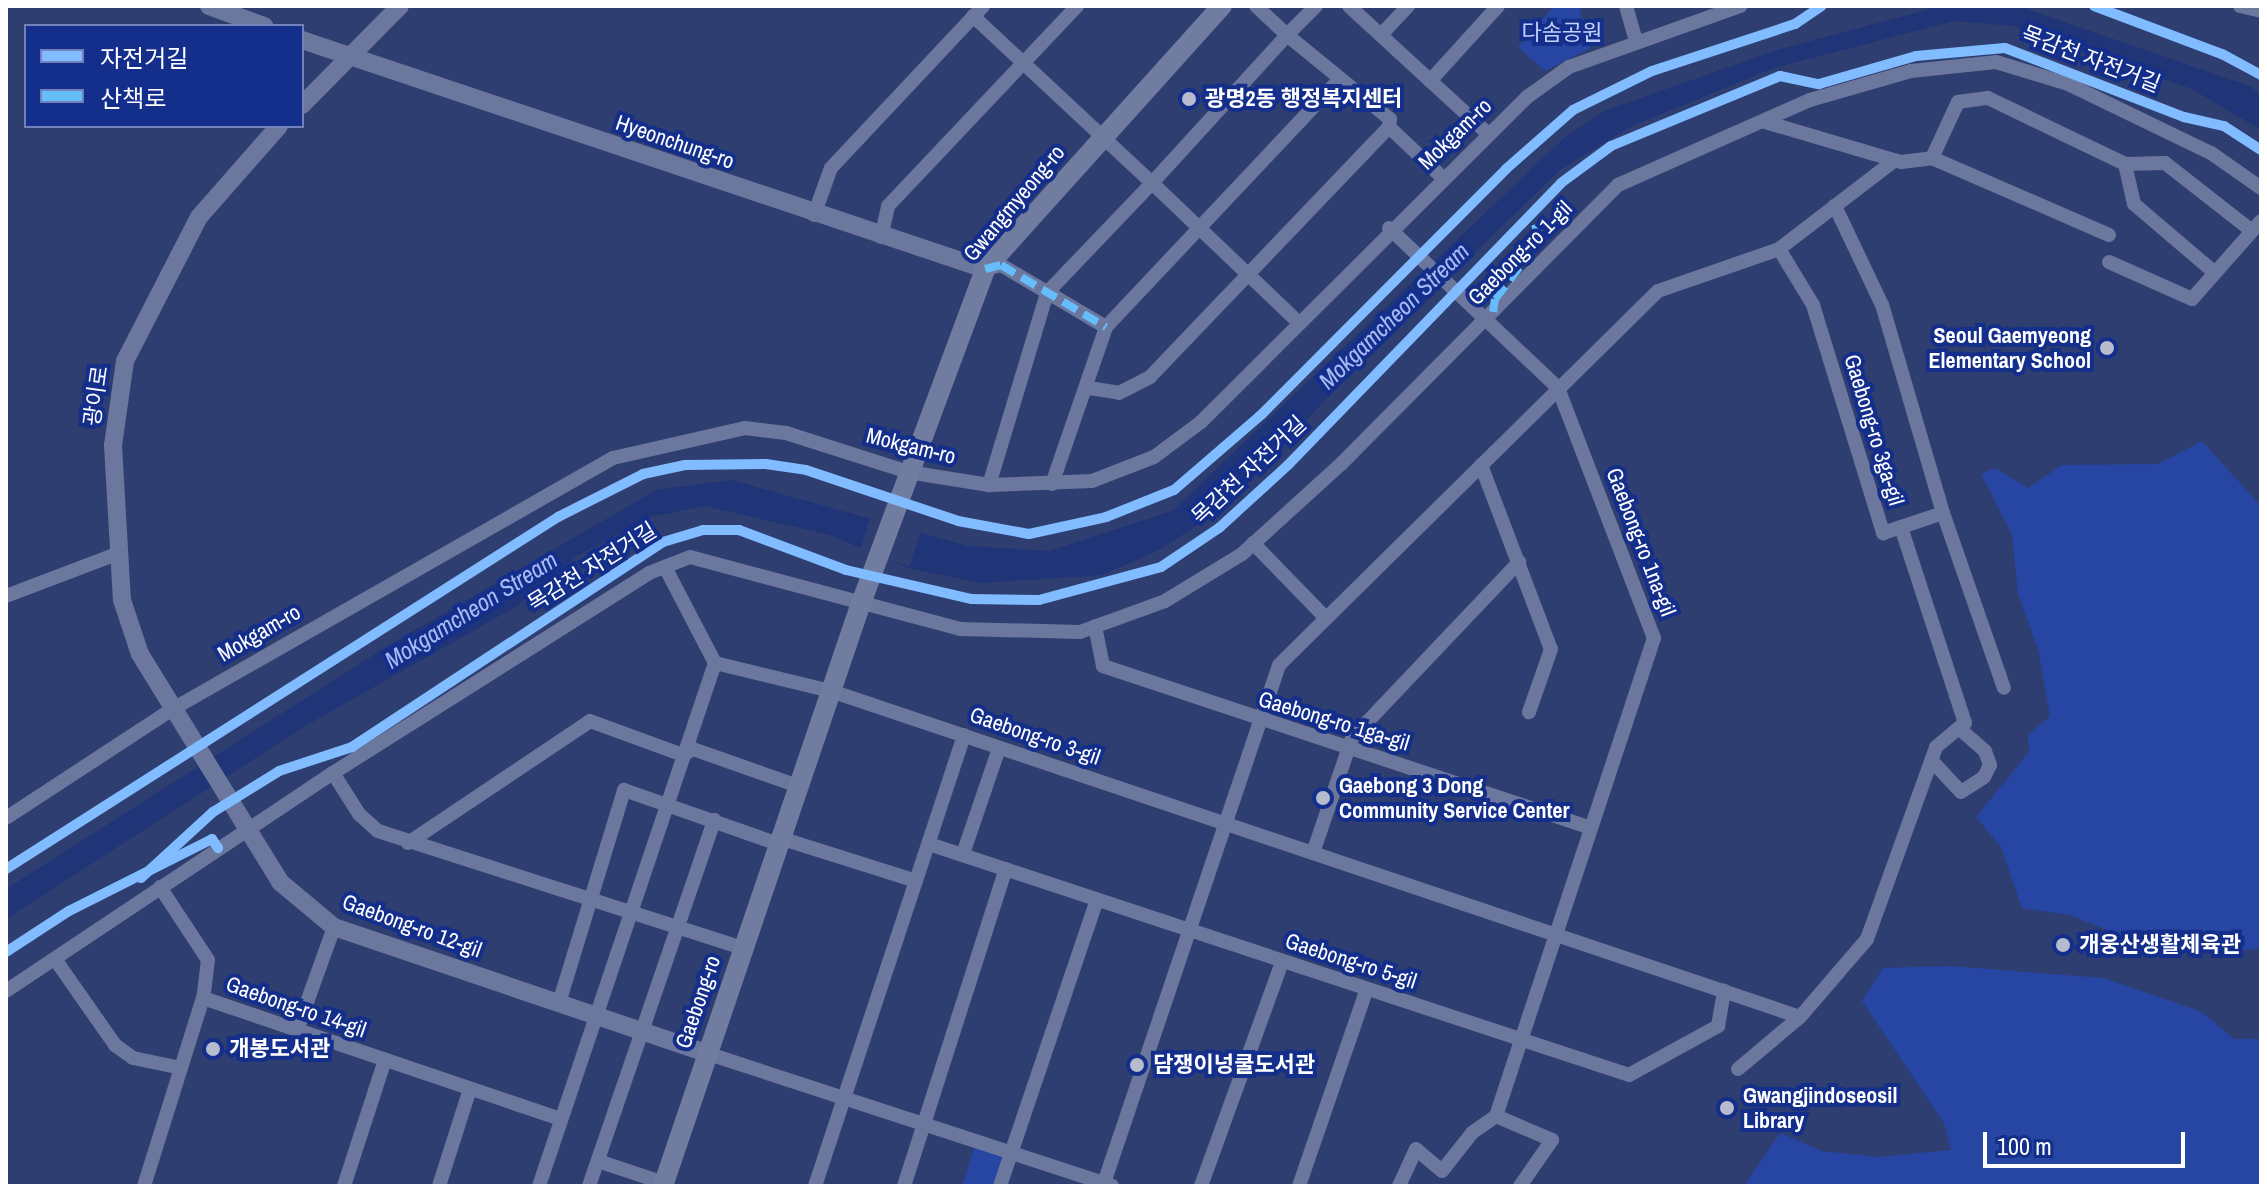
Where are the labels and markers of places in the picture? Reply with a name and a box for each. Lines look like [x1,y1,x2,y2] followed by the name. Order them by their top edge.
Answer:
[1205,86,1402,112] place label: 광명2동 행정복지센터
[1180,90,1198,108] marker: 광명2동 행정복지센터
[1929,322,2091,374] place label: Seoul Gaemyeong Elementary School
[2098,339,2116,357] marker: Seoul Gaemyeong Elementary School
[1339,772,1570,824] place label: Gaebong 3 Dong Community Service Center
[1314,789,1332,807] marker: Gaebong 3 Dong Community Service Center
[2079,932,2241,958] place label: 개웅산생활체육관
[2054,936,2072,954] marker: 개웅산생활체육관
[229,1036,330,1062] place label: 개봉도서관
[204,1040,222,1058] marker: 개봉도서관
[1153,1052,1315,1078] place label: 담쟁이넝쿨도서관
[1128,1056,1146,1074] marker: 담쟁이넝쿨도서관
[1743,1082,1897,1134] place label: Gwangjindoseosil Library
[1718,1099,1736,1117] marker: Gwangjindoseosil Library

